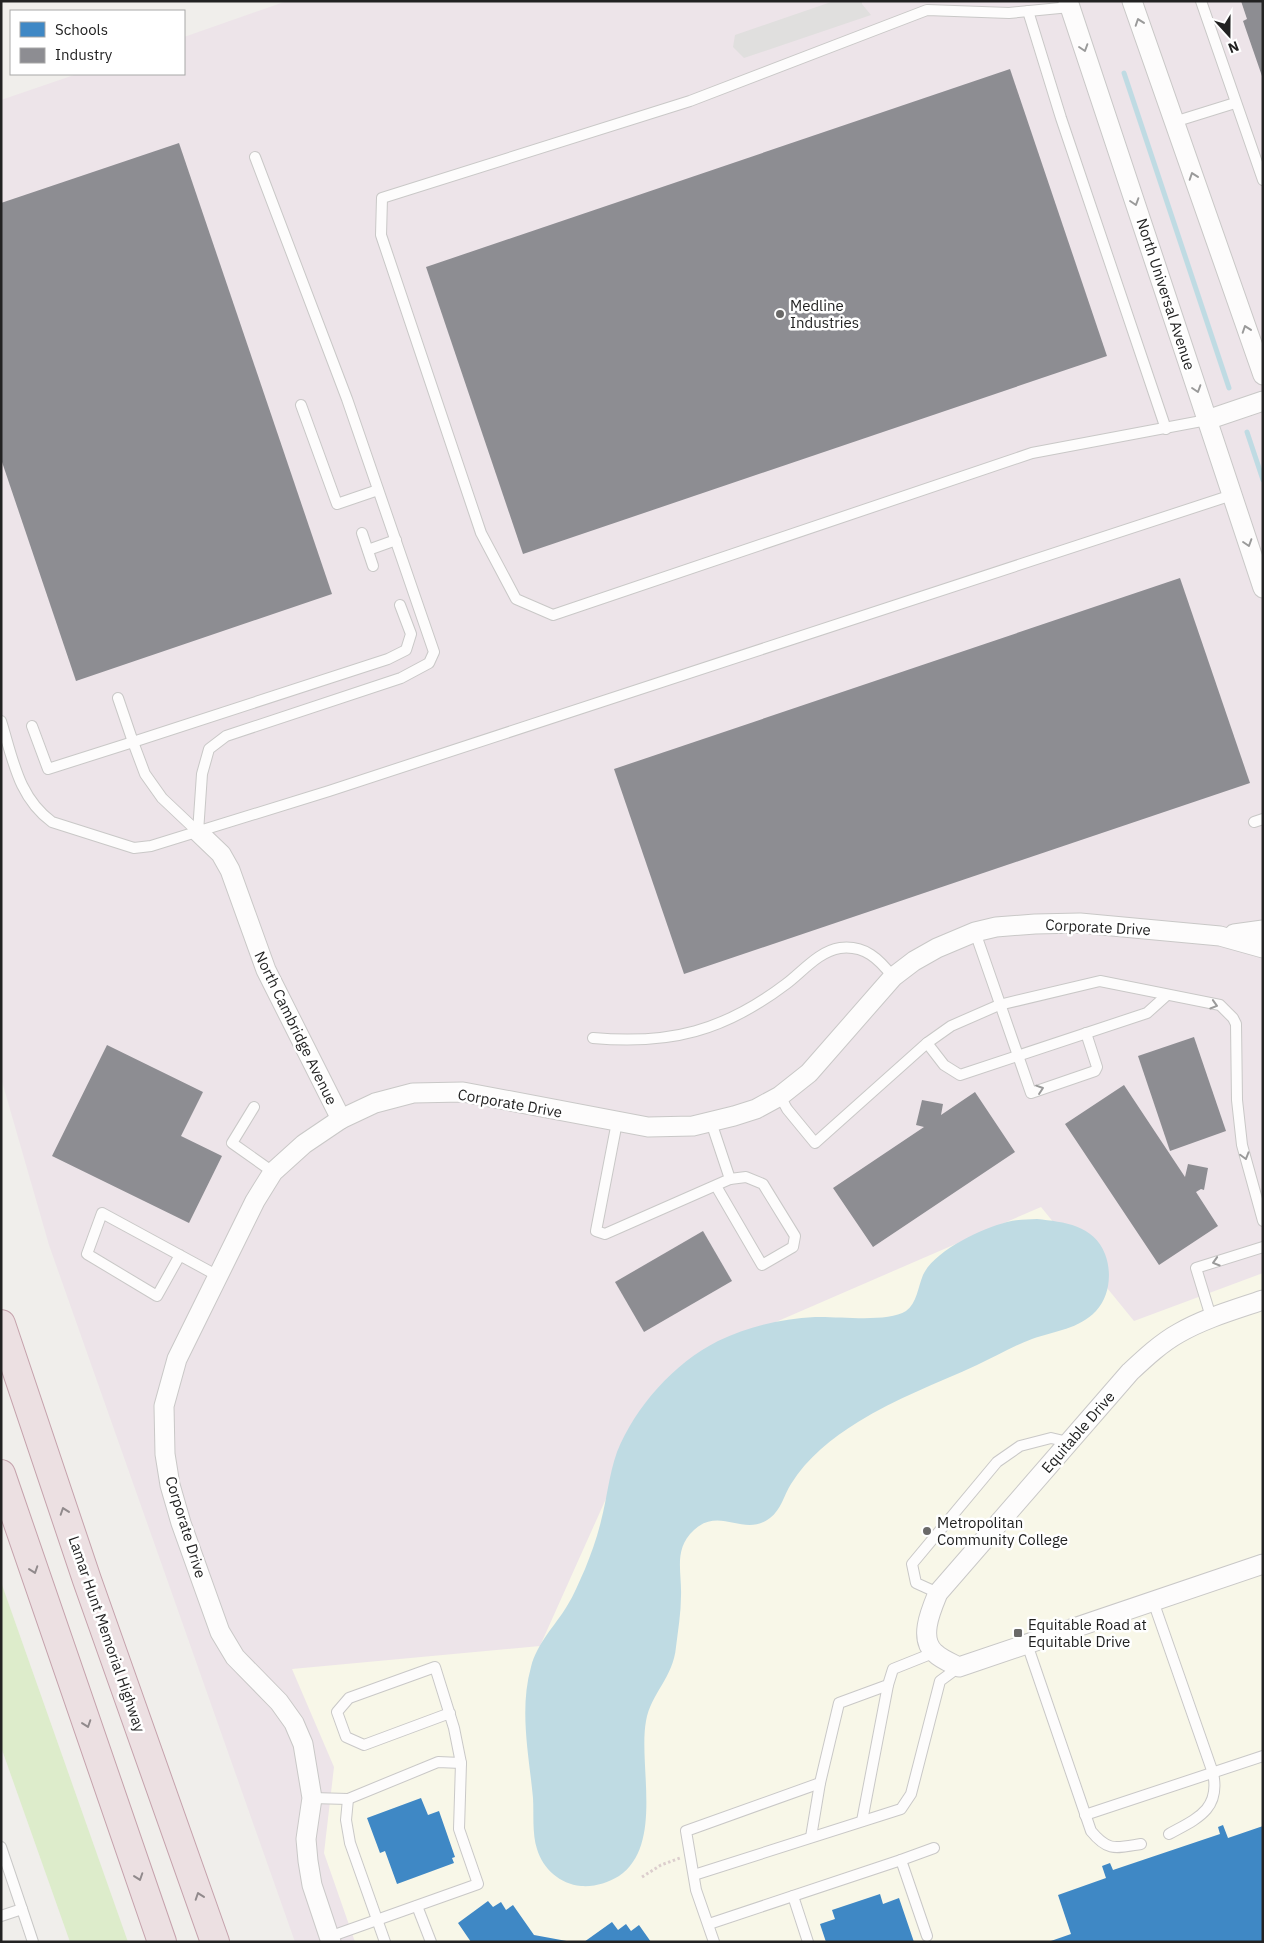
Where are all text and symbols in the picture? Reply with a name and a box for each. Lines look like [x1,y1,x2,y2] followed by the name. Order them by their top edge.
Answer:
[10,10,185,75] legend
[1204,10,1254,60] north arrow
[1135,19,1145,27] one-way arrow
[55,20,108,39] text: Schools
[1226,37,1242,57] text: N
[1078,43,1088,51] one-way arrow
[55,45,113,64] text: Industry
[1189,172,1199,181] one-way arrow
[1129,197,1139,205] one-way arrow
[1132,216,1200,372] street label: North Universal Avenue
[790,296,859,332] place label: Medline Industries
[774,308,786,320] marker: Medline Industries
[1242,326,1252,334] one-way arrow
[1191,384,1201,393] one-way arrow
[1242,539,1252,547] one-way arrow
[1045,915,1151,939] street label: Corporate Drive
[250,948,342,1108] street label: North Cambridge Avenue
[1210,1000,1218,1010] one-way arrow
[456,1084,564,1122] street label: Corporate Drive
[1036,1085,1044,1095] one-way arrow
[1240,1151,1250,1159] one-way arrow
[1213,1256,1221,1266] one-way arrow
[1037,1387,1119,1477] street label: Equitable Drive
[161,1474,211,1580] street label: Corporate Drive
[60,1507,70,1516] one-way arrow
[937,1513,1068,1549] place label: Metropolitan Community College
[921,1525,933,1537] marker: Metropolitan Community College
[64,1533,150,1735] street label: Lamar Hunt Memorial Highway
[28,1565,38,1574] one-way arrow
[1028,1615,1147,1651] place label: Equitable Road at Equitable Drive
[1012,1627,1024,1639] marker: Equitable Road at Equitable Drive
[81,1719,91,1727] one-way arrow
[134,1873,144,1881] one-way arrow
[194,1892,204,1901] one-way arrow

